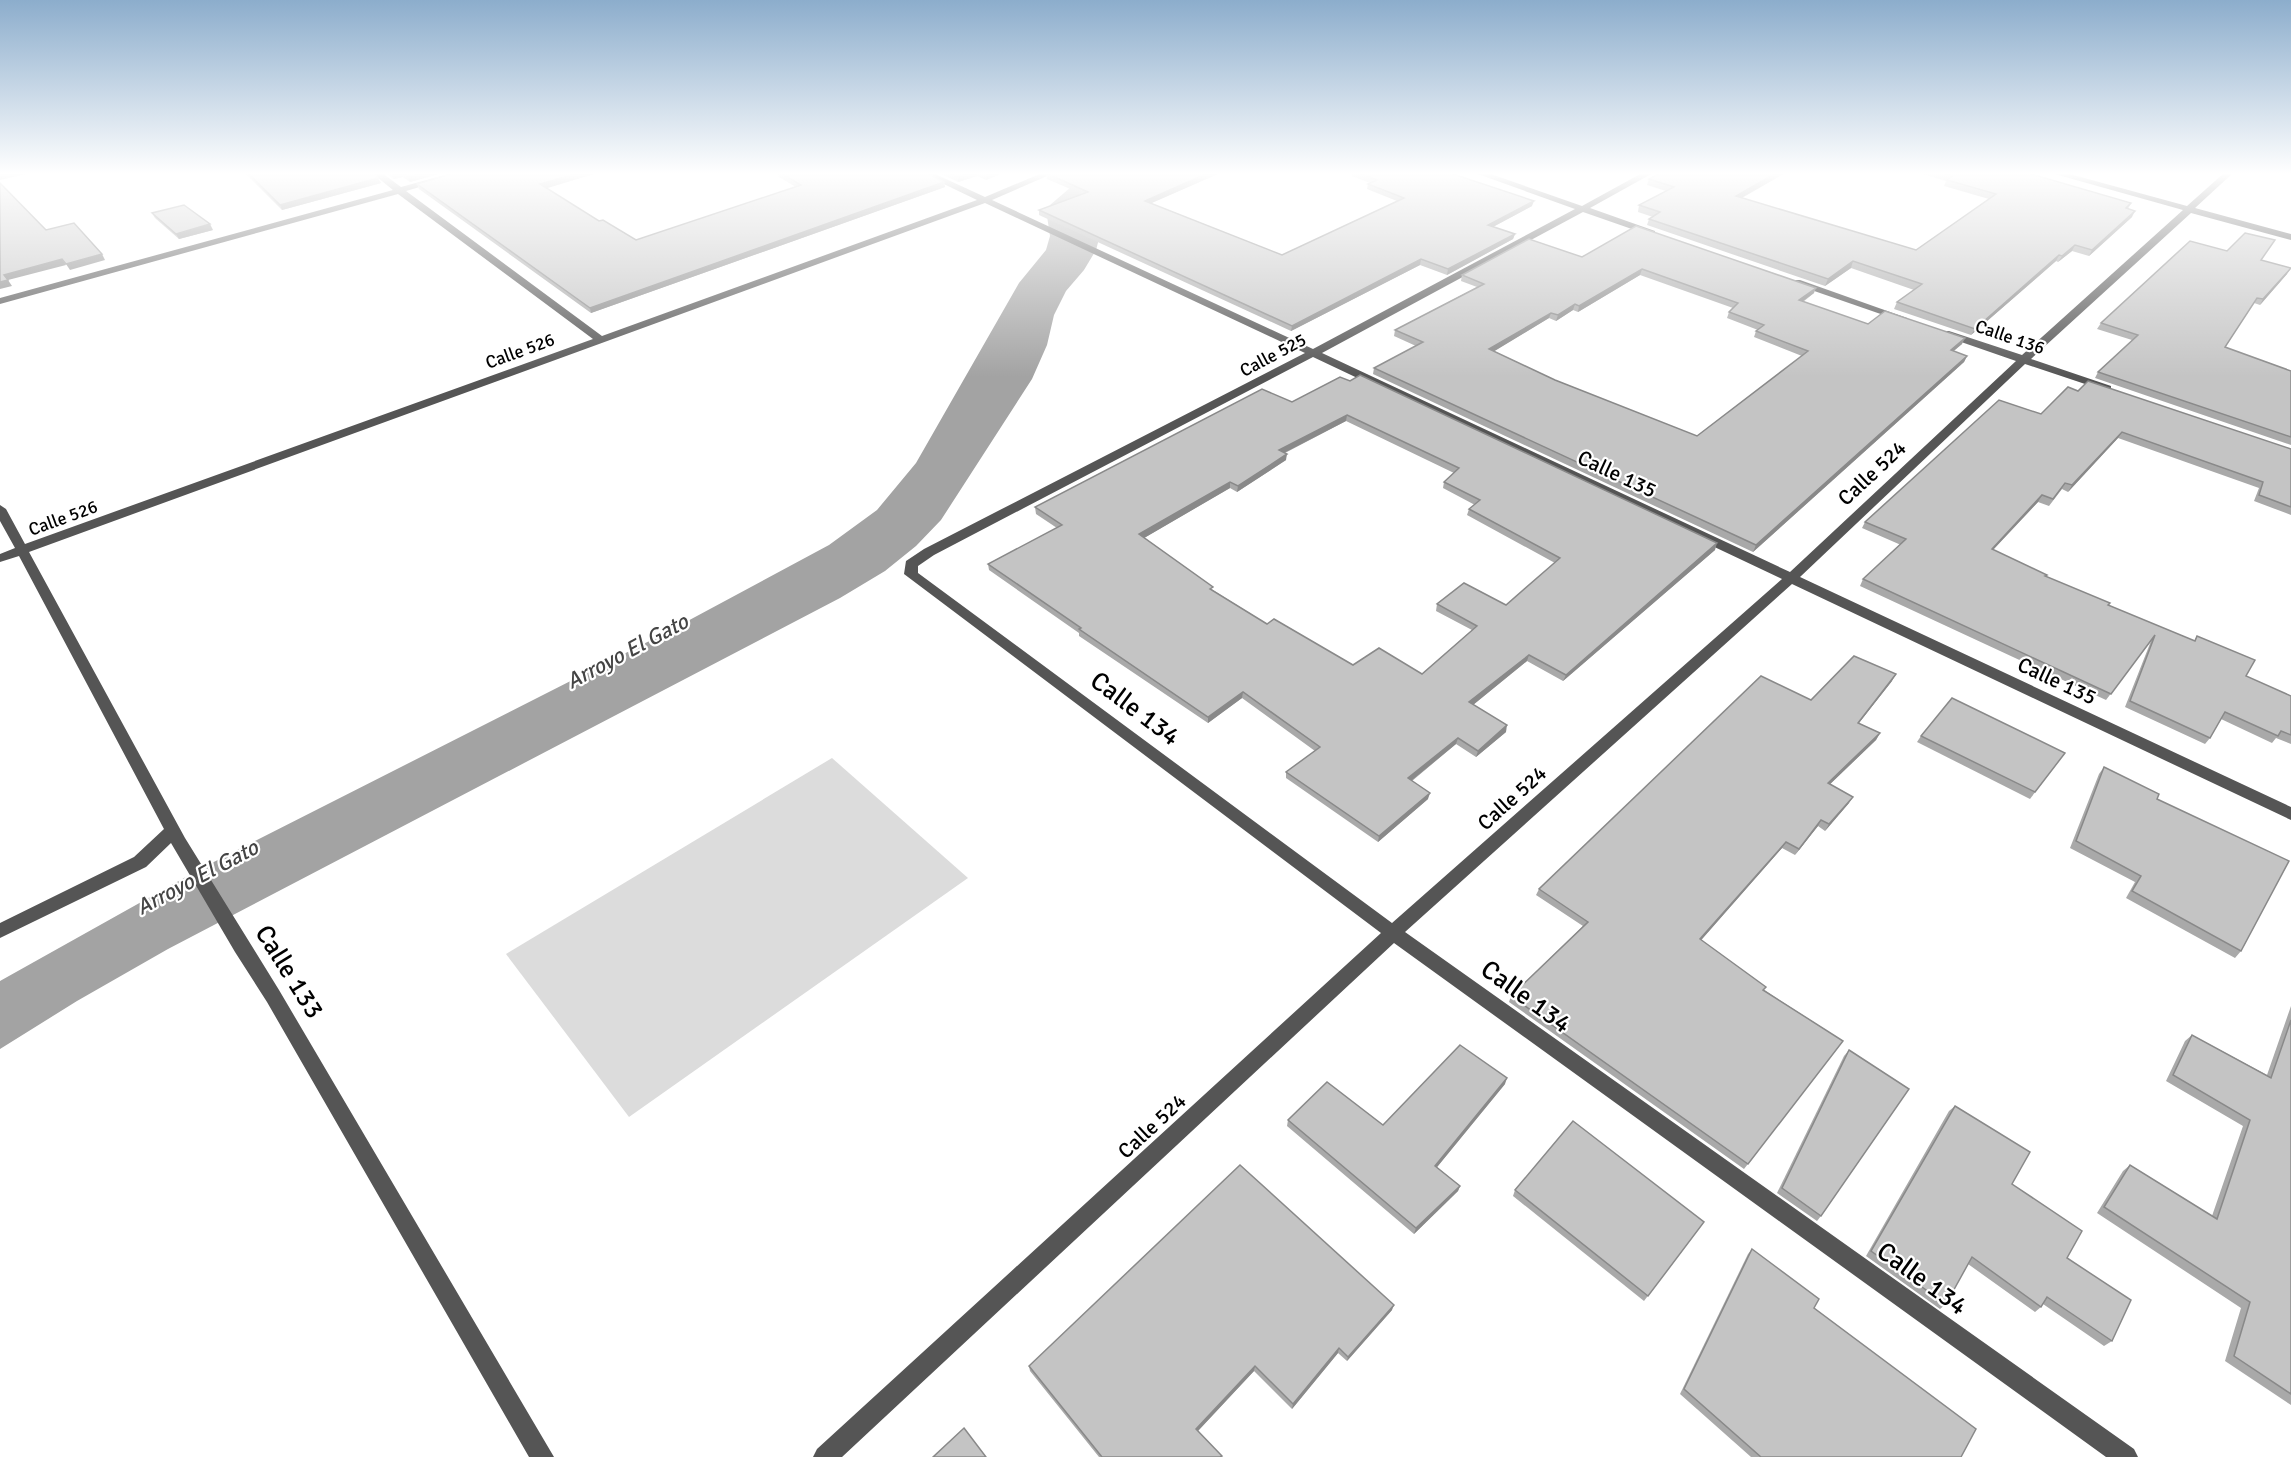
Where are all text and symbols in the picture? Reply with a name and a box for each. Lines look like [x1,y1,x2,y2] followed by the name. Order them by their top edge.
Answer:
[1972,315,2048,359] street label: Calle 136
[482,328,558,374] street label: Calle 526
[1236,328,1310,382] street label: Calle 525
[1832,435,1912,511] street label: Calle 524
[1573,444,1661,504] street label: Calle 135
[25,495,101,541] street label: Calle 526
[561,607,694,694] water label: Arroyo El Gato
[2013,651,2101,711] street label: Calle 135
[1084,665,1186,753] street label: Calle 134
[1472,760,1552,836] street label: Calle 524
[131,833,264,920] water label: Arroyo El Gato
[248,919,330,1025] street label: Calle 133
[1474,953,1578,1041] street label: Calle 134
[1112,1088,1192,1164] street label: Calle 524
[1870,1235,1974,1323] street label: Calle 134

